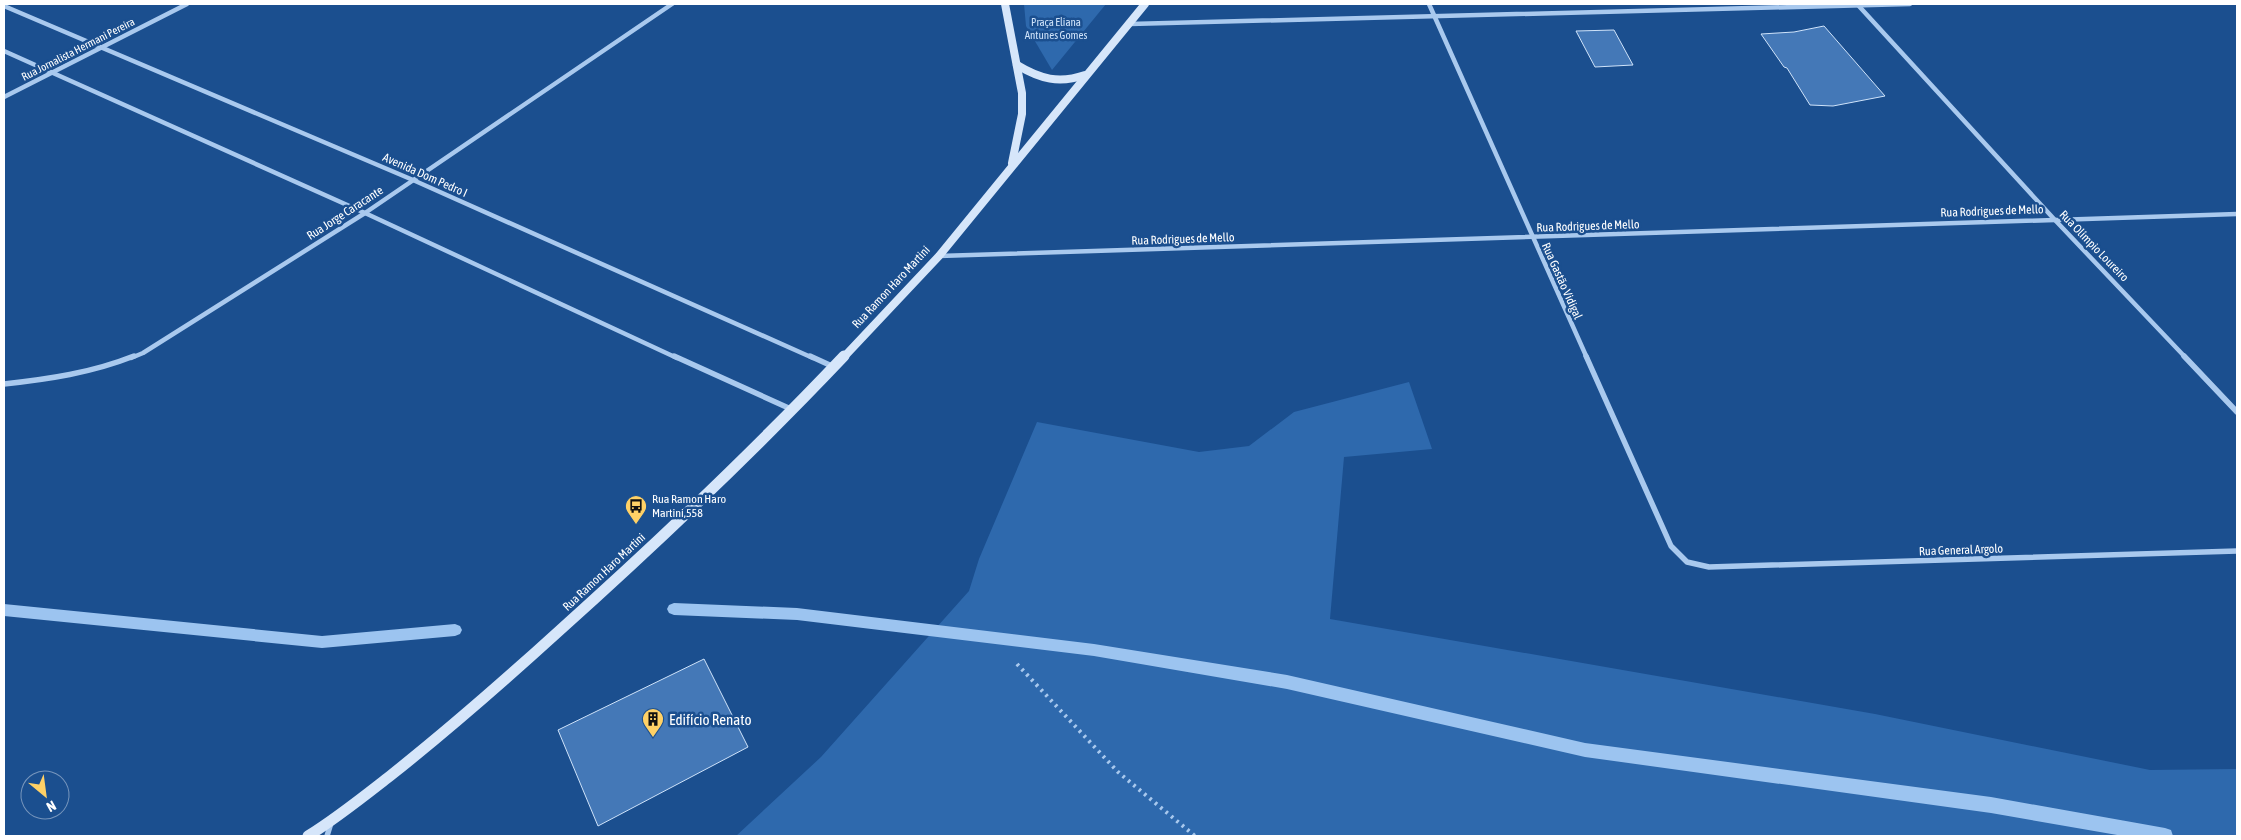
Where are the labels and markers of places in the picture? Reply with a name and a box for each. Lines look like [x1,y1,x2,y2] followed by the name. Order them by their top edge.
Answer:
[652,492,726,520] place label: Rua Ramon Haro Martini,558
[624,494,648,525] bus stop icon: Rua Ramon Haro Martini,558
[641,707,665,738] building icon: Edifício Renato
[669,711,751,728] place label: Edifício Renato

